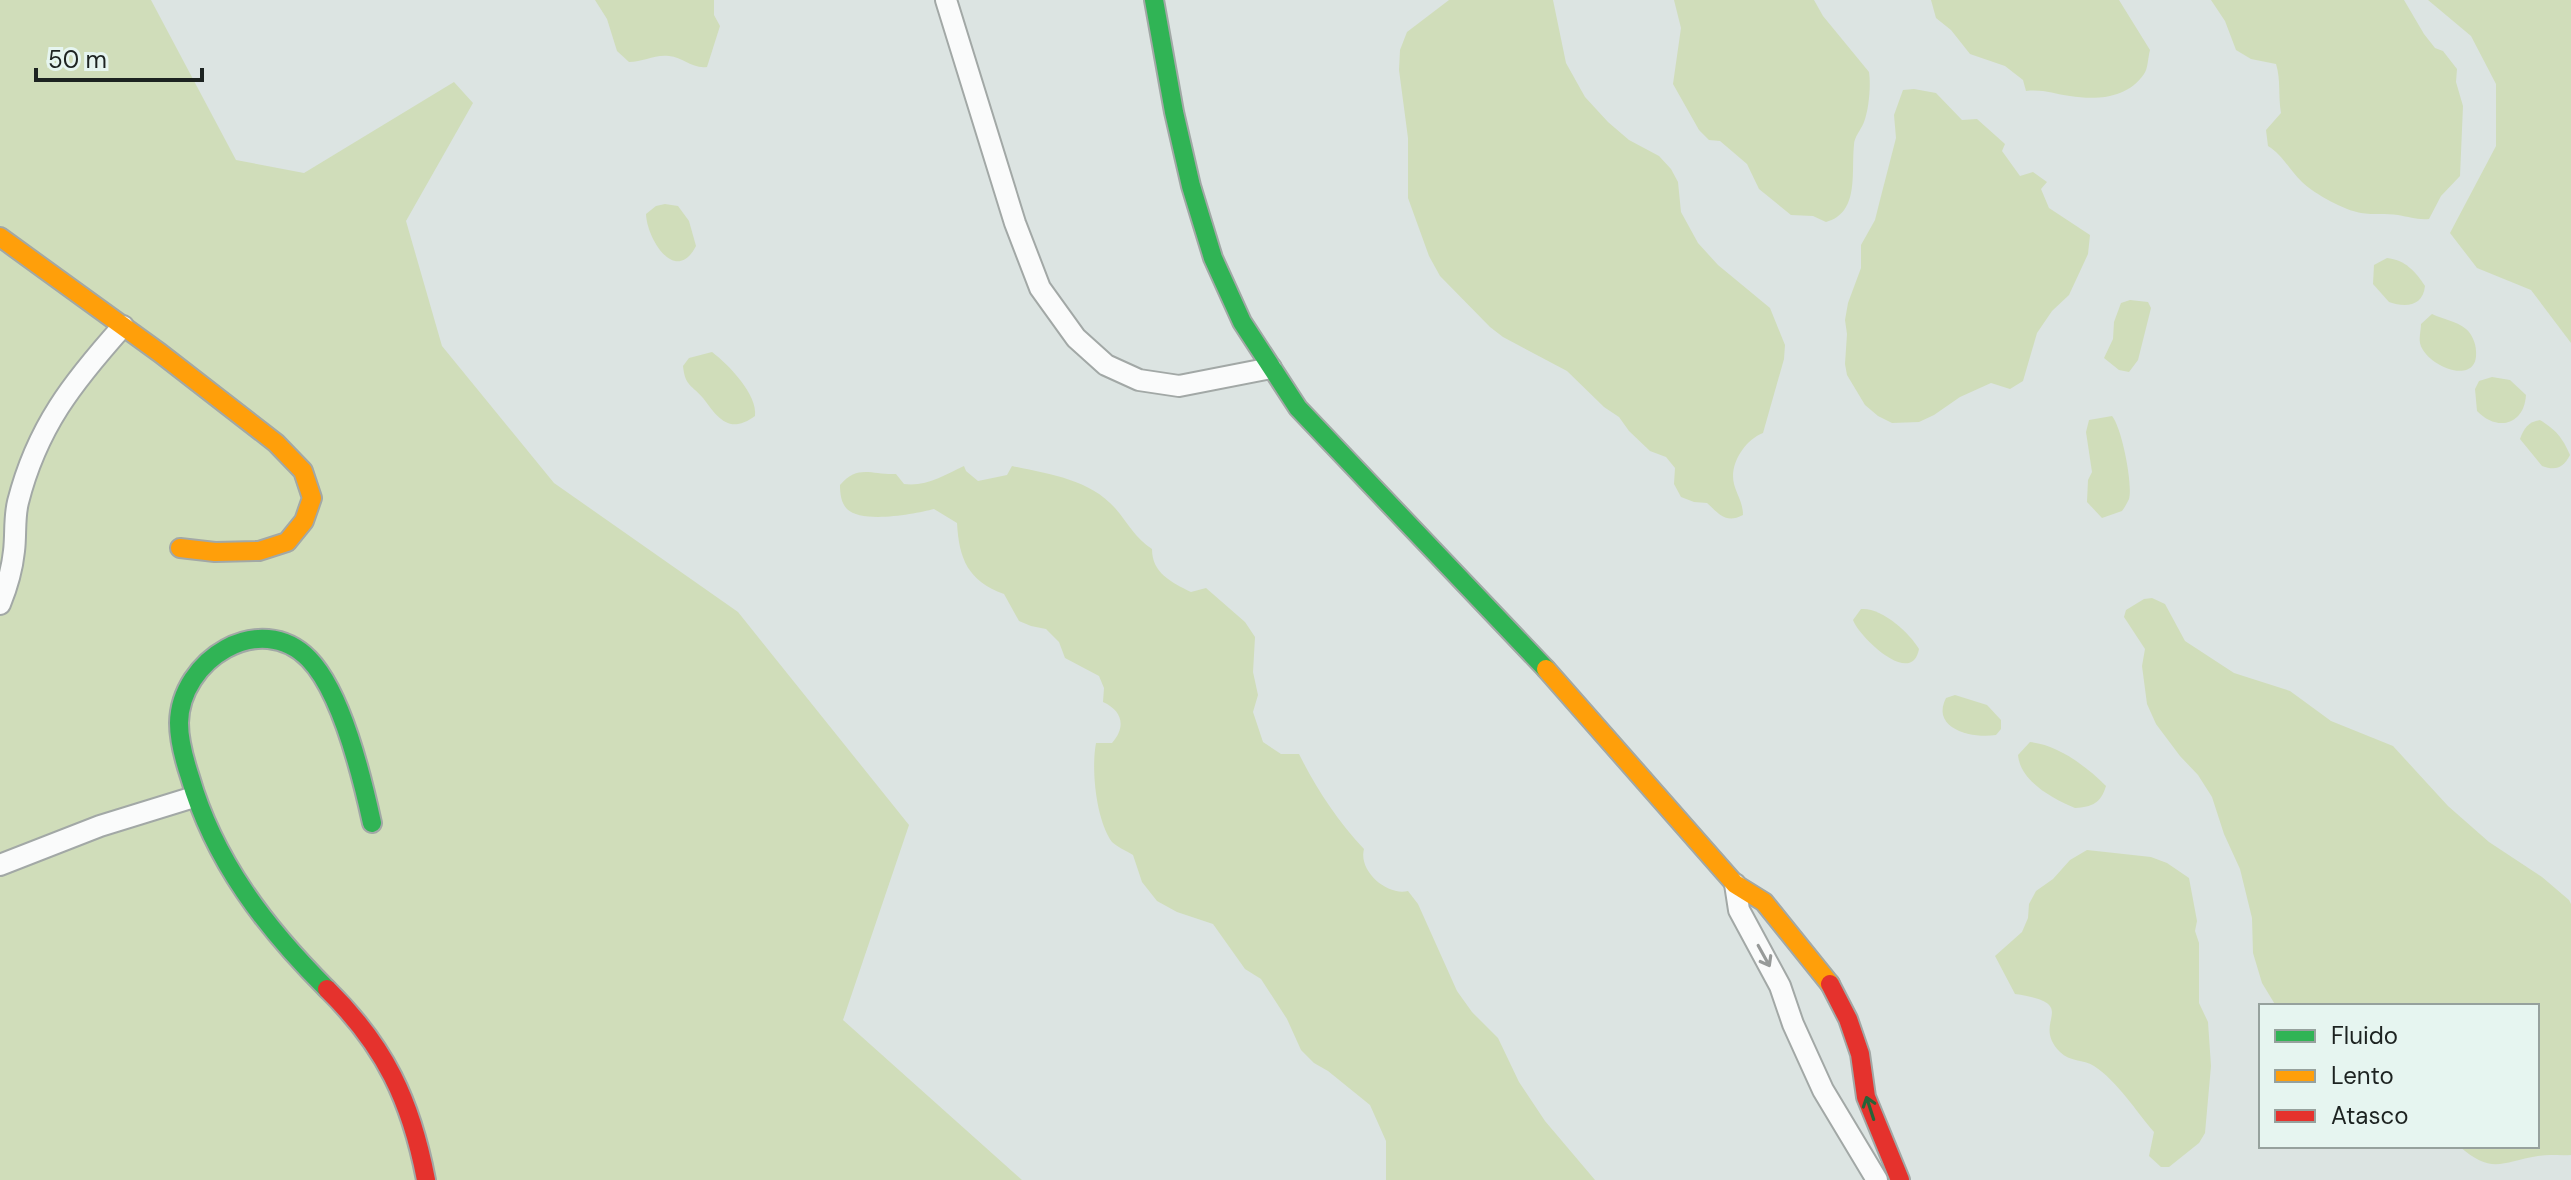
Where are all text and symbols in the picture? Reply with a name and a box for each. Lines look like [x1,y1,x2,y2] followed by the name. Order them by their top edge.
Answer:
[36,32,202,82] scale bar
[48,44,107,75] text: 50 m
[1756,943,1772,967] one-way arrow
[2259,1004,2539,1148] legend
[2331,1020,2398,1051] text: Fluido
[2331,1060,2394,1091] text: Lento
[1862,1096,1876,1121] one-way arrow
[2331,1100,2408,1131] text: Atasco

